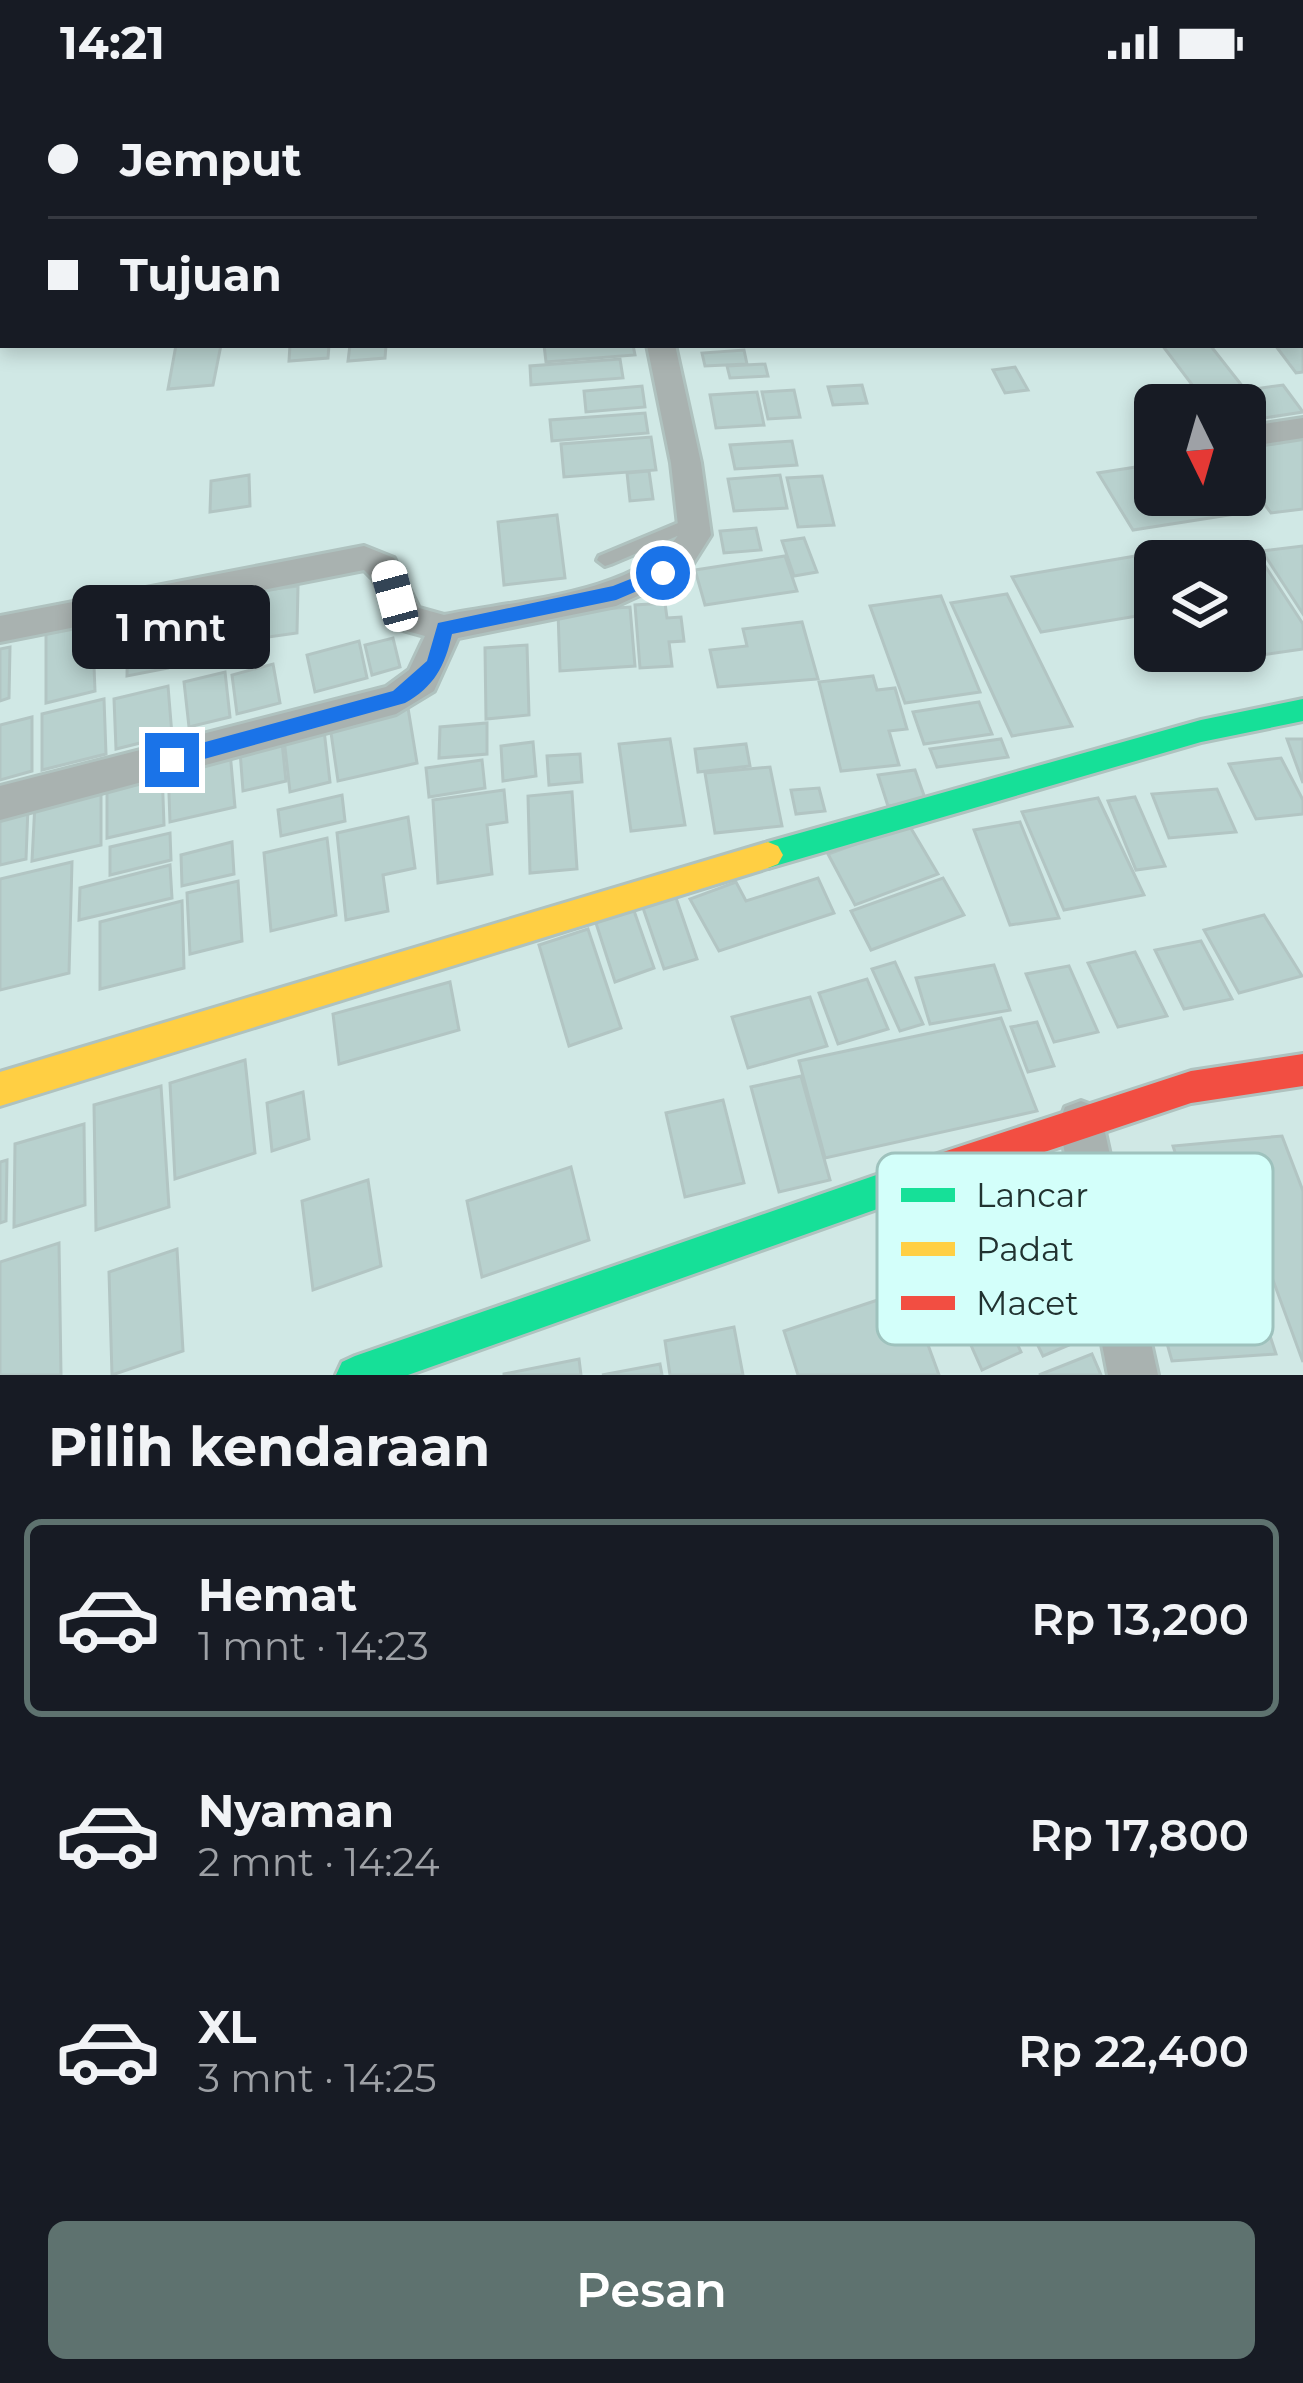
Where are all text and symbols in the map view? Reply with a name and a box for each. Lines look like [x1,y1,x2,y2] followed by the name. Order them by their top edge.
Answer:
[60,15,165,70] text: 14:21
[120,132,302,187] text: Jemput
[120,247,282,302] text: Tujuan
[1134,384,1266,516] north arrow
[1134,384,1266,672] map controls
[1134,540,1266,672] button: layers
[636,546,690,600] route start
[368,557,422,635] car
[73,586,271,670] callout: 1 mnt
[116,603,226,651] text: 1 mnt
[145,733,199,787] route end
[877,1153,1273,1345] legend
[976,1175,1089,1215] text: Lancar
[976,1229,1074,1269] text: Padat
[976,1283,1079,1323] text: Macet
[48,1414,490,1480] text: Pilih kendaraan
[54,1564,162,1672] icon: car
[198,1567,357,1622] text: Hemat
[1031,1591,1249,1646] text: Rp 13,200
[198,1622,429,1670] text: 1 mnt · 14:23
[54,1780,162,1888] icon: car
[198,1783,394,1838] text: Nyaman
[1029,1807,1249,1862] text: Rp 17,800
[198,1838,440,1886] text: 2 mnt · 14:24
[54,1996,162,2104] icon: car
[198,1999,256,2054] text: XL
[1018,2023,1249,2078] text: Rp 22,400
[198,2054,437,2102] text: 3 mnt · 14:25
[48,2221,1255,2359] button: Pesan

